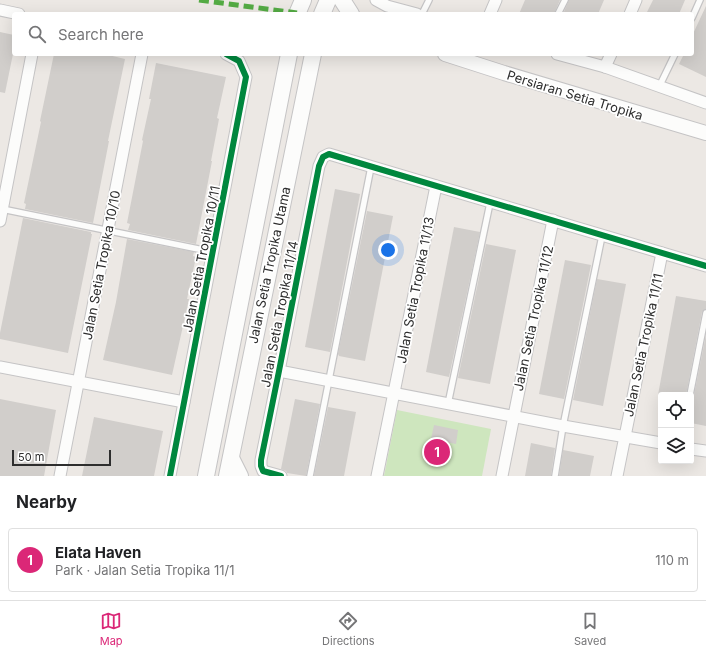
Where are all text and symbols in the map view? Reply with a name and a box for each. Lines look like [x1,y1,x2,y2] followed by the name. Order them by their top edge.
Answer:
[12,12,694,56] search box
[26,23,48,45] icon: search
[58,25,144,44] text: Search here
[505,67,645,123] street label: Persiaran Setia Tropika
[179,184,223,334] street label: Jalan Setia Tropika 10/11
[245,185,293,345] street label: Jalan Setia Tropika Utama
[79,189,123,341] street label: Jalan Setia Tropika 10/10
[393,215,437,365] street label: Jalan Setia Tropika 11/13
[257,239,301,389] street label: Jalan Setia Tropika 11/14
[378,240,398,260] your location
[510,244,556,392] street label: Jalan Setia Tropika 11/12
[620,272,666,418] street label: Jalan Setia Tropika 11/11
[658,392,694,464] map controls
[658,392,694,428] button: locate
[658,428,694,464] button: layers
[424,437,450,467] pin: 1
[12,448,111,467] scale bar
[18,450,44,464] text: 50 m
[16,492,77,512] text: Nearby
[55,543,141,562] text: Elata Haven
[27,552,33,568] text: 1
[655,552,689,568] text: 110 m
[55,562,235,578] text: Park · Jalan Setia Tropika 11/1
[100,610,123,648] tab: Map
[322,610,375,648] tab: Directions
[574,610,606,648] tab: Saved

